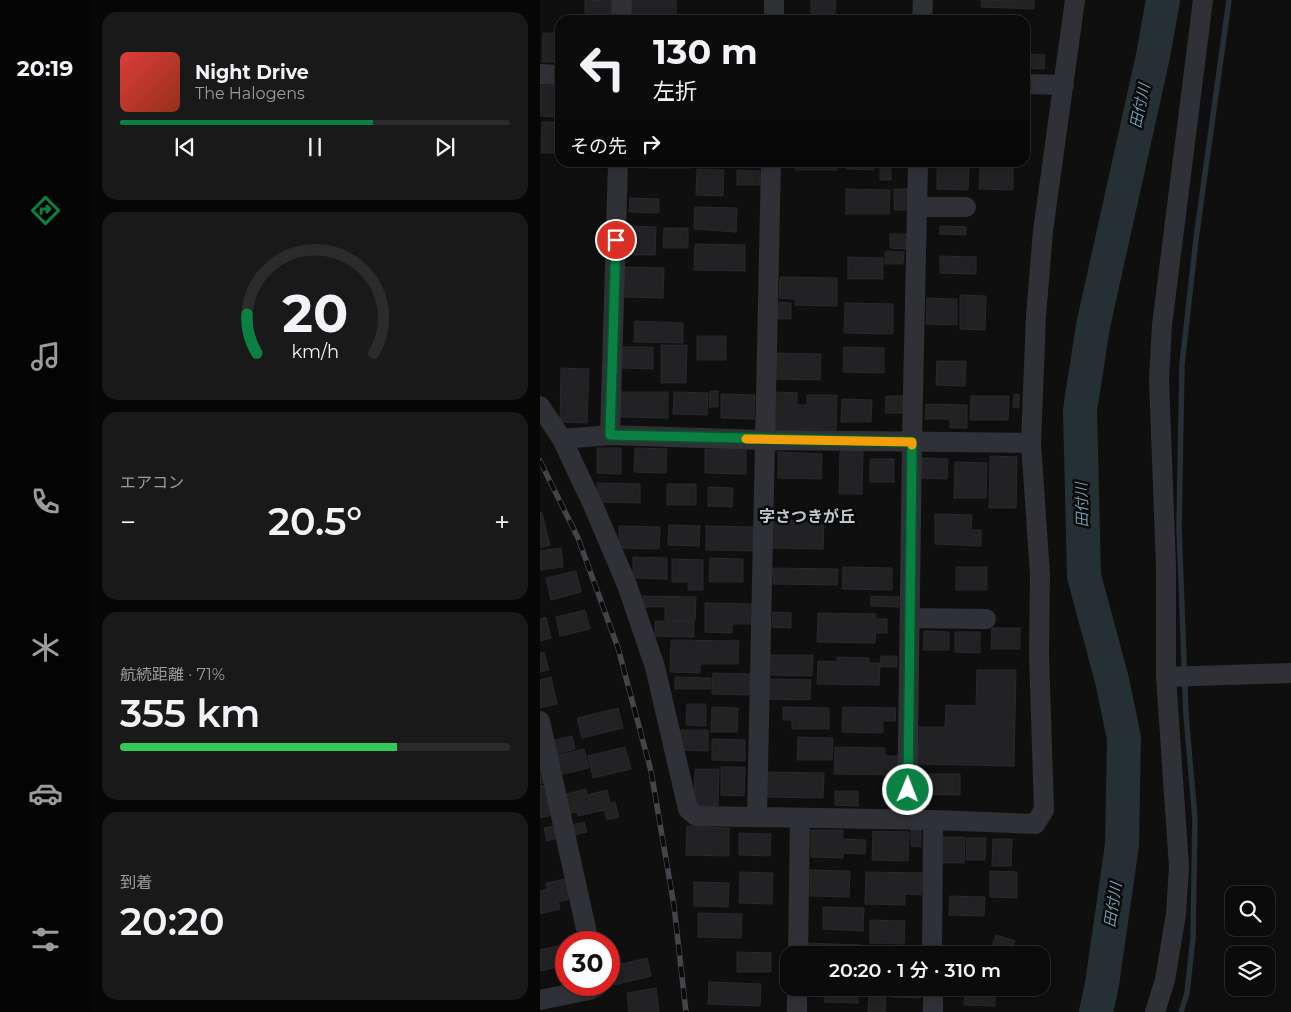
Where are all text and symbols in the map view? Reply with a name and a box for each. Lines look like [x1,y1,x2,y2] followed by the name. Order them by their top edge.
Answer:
[653,30,758,73] text: 130 m
[570,35,635,100] icon: left
[17,55,73,82] text: 20:19
[195,61,309,84] text: Night Drive
[653,78,697,105] text: 左折
[1126,80,1154,130] water label: 田付川
[195,84,305,103] text: The Halogens
[637,130,665,158] icon: right
[171,133,199,161] icon: previous
[301,133,329,161] icon: pause
[431,133,459,161] icon: next
[570,135,627,158] text: その先
[28,193,63,228] icon: directions
[595,219,637,261] pin
[602,226,630,254] icon: arrive
[282,282,348,345] text: 20
[28,339,63,374] icon: music
[291,341,339,362] text: km/h
[120,473,184,492] text: エアコン
[1072,480,1091,528] water label: 田付川
[28,484,63,519] icon: phone
[268,498,362,545] text: 20.5°
[120,505,136,539] text: −
[494,505,510,539] text: +
[759,507,855,526] district label: 字さつきが丘
[28,630,63,665] icon: climate
[120,665,225,684] text: 航続距離 · 71%
[120,690,260,737] text: 355 km
[881,763,933,815] position arrow
[28,776,63,811] icon: car
[120,873,152,892] text: 到着
[1100,879,1126,929] water label: 田付川
[1225,886,1275,996] map controls
[1225,886,1275,936] button: search
[120,898,225,945] text: 20:20
[28,922,63,957] icon: filters
[555,931,620,996] speed limit sign: 30
[1225,946,1275,996] button: layers
[829,959,1001,982] text: 20:20 · 1 分 · 310 m

